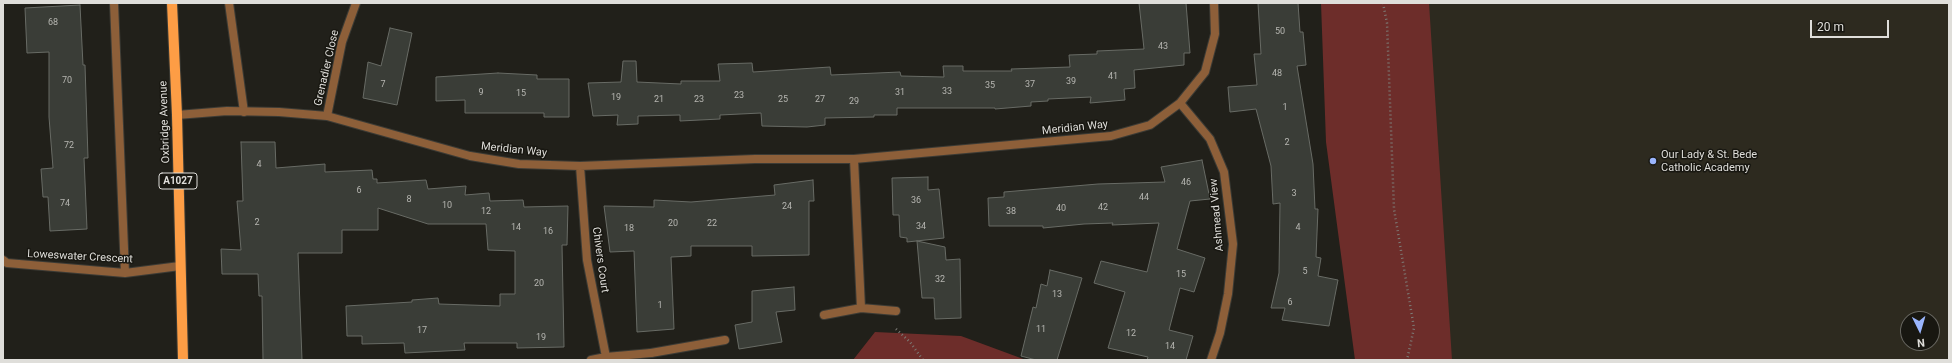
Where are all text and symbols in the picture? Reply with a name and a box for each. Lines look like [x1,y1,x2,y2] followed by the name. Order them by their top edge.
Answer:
[1812,12,1891,38] scale bar
[48,18,58,28] house number: 68
[1817,20,1844,34] text: 20 m
[1275,27,1285,37] house number: 50
[312,29,342,107] street label: Grenadier Close
[1158,42,1168,52] house number: 43
[1272,69,1282,79] house number: 48
[1108,72,1118,82] house number: 41
[62,76,72,86] house number: 70
[1066,77,1076,87] house number: 39
[380,80,386,90] house number: 7
[1025,80,1035,90] house number: 37
[157,81,173,163] street label: Oxbridge Avenue
[985,81,995,91] house number: 35
[942,87,952,97] house number: 33
[478,88,484,98] house number: 9
[895,88,905,98] house number: 31
[516,89,526,99] house number: 15
[734,91,744,101] house number: 23
[611,93,621,103] house number: 19
[654,95,664,105] house number: 21
[694,95,704,105] house number: 23
[778,95,788,105] house number: 25
[815,95,825,105] house number: 27
[849,97,859,107] house number: 29
[1282,103,1288,113] house number: 1
[1041,118,1109,138] street label: Meridian Way
[1284,138,1290,148] house number: 2
[480,140,548,160] street label: Meridian Way
[64,141,74,151] house number: 72
[1661,148,1757,174] place label: Our Lady & St. Bede Catholic Academy
[1648,156,1658,166] marker: Our Lady & St. Bede Catholic Academy
[256,160,262,170] house number: 4
[159,173,197,189] road number: A1027
[1181,178,1191,188] house number: 46
[1207,178,1227,252] street label: Ashmead View
[356,186,362,196] house number: 6
[1291,189,1297,199] house number: 3
[1139,193,1149,203] house number: 44
[406,195,412,205] house number: 8
[911,196,921,206] house number: 36
[60,199,70,209] house number: 74
[442,201,452,211] house number: 10
[782,202,792,212] house number: 24
[1098,203,1108,213] house number: 42
[1056,204,1066,214] house number: 40
[481,207,491,217] house number: 12
[1006,207,1016,217] house number: 38
[254,218,260,228] house number: 2
[668,219,678,229] house number: 20
[707,219,717,229] house number: 22
[916,222,926,232] house number: 34
[511,223,521,233] house number: 14
[1295,223,1301,233] house number: 4
[624,224,634,234] house number: 18
[589,226,611,294] street label: Chivers Court
[543,227,553,237] house number: 16
[27,248,133,266] street label: Loweswater Crescent
[1302,267,1308,277] house number: 5
[1176,270,1186,280] house number: 15
[935,275,945,285] house number: 32
[534,279,544,289] house number: 20
[1052,290,1062,300] house number: 13
[1287,298,1293,308] house number: 6
[657,301,663,311] house number: 1
[1900,311,1940,351] north arrow
[1036,325,1046,335] house number: 11
[417,326,427,336] house number: 17
[1126,329,1136,339] house number: 12
[536,333,546,343] house number: 19
[1917,336,1925,349] text: N
[1165,342,1175,352] house number: 14

